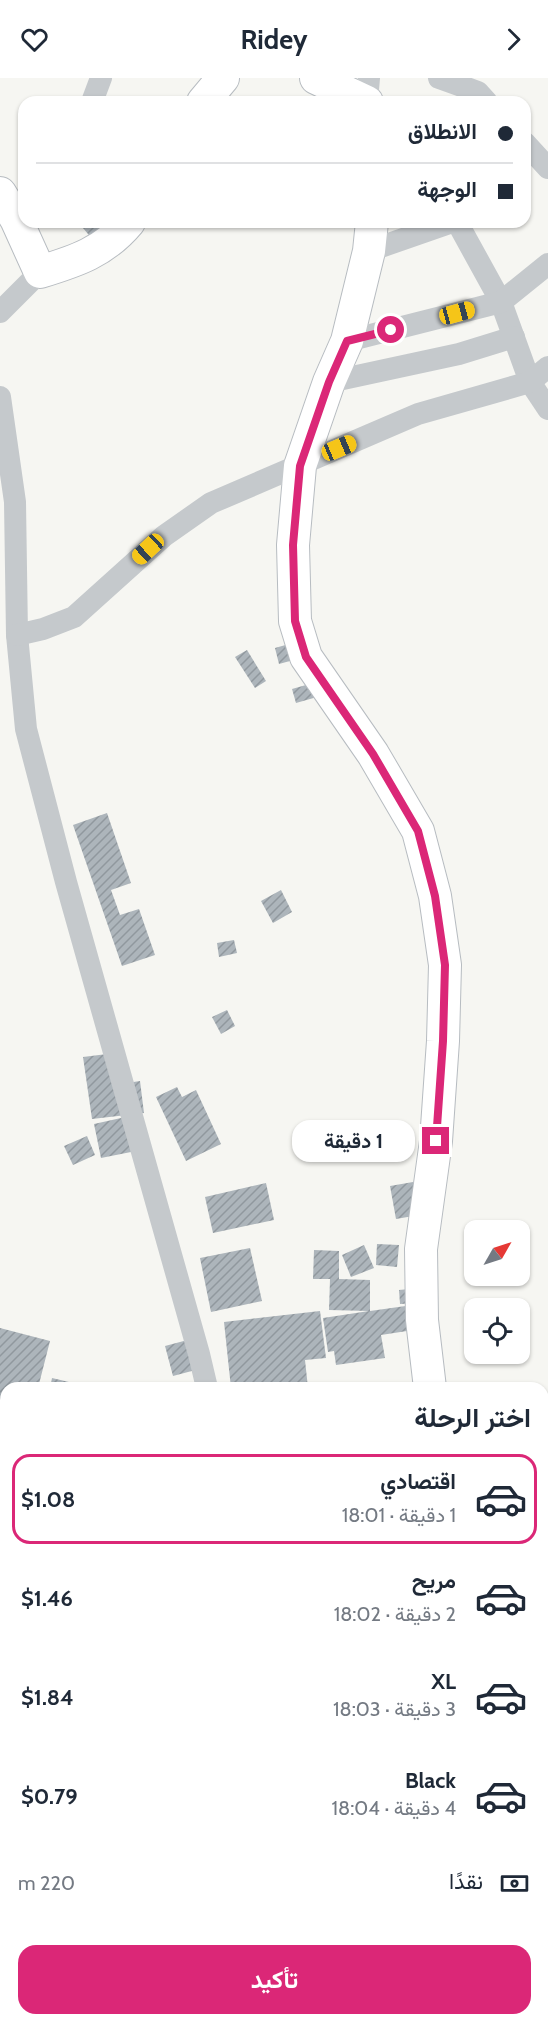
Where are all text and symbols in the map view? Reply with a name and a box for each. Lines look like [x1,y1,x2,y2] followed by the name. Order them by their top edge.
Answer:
[18,23,51,56] icon: heart
[241,23,307,56] text: Ridey
[497,23,530,56] icon: forward
[408,118,477,145] text: الانطلاق
[417,176,477,203] text: الوجهة
[437,300,477,326] car
[377,316,404,343] route start
[319,433,359,463] car
[129,530,167,568] car
[292,1120,415,1162] callout: 1 دقيقة
[422,1127,449,1154] route end
[324,1129,383,1153] text: 1 دقيقة
[464,1220,530,1286] north arrow
[464,1220,530,1364] map controls
[464,1298,530,1364] button: locate
[414,1401,531,1434] text: اختر الرحلة
[380,1468,456,1495] text: اقتصادي
[474,1472,528,1526] icon: car
[21,1486,75,1513] text: $1.08
[342,1503,456,1527] text: 1 دقيقة · 18:01
[412,1567,456,1594] text: مريح
[474,1571,528,1625] icon: car
[21,1585,73,1612] text: $1.46
[334,1602,456,1626] text: 2 دقيقة · 18:02
[431,1668,456,1695] text: XL
[474,1670,528,1724] icon: car
[21,1684,74,1711] text: $1.84
[333,1697,456,1721] text: 3 دقيقة · 18:03
[405,1767,456,1794] text: Black
[474,1769,528,1823] icon: car
[21,1783,78,1810] text: $0.79
[332,1796,456,1820] text: 4 دقيقة · 18:04
[498,1867,531,1900] icon: cash
[449,1868,483,1895] text: نقدًا
[18,1871,75,1895] text: 220 m
[18,1945,531,2014] button: تأكيد

